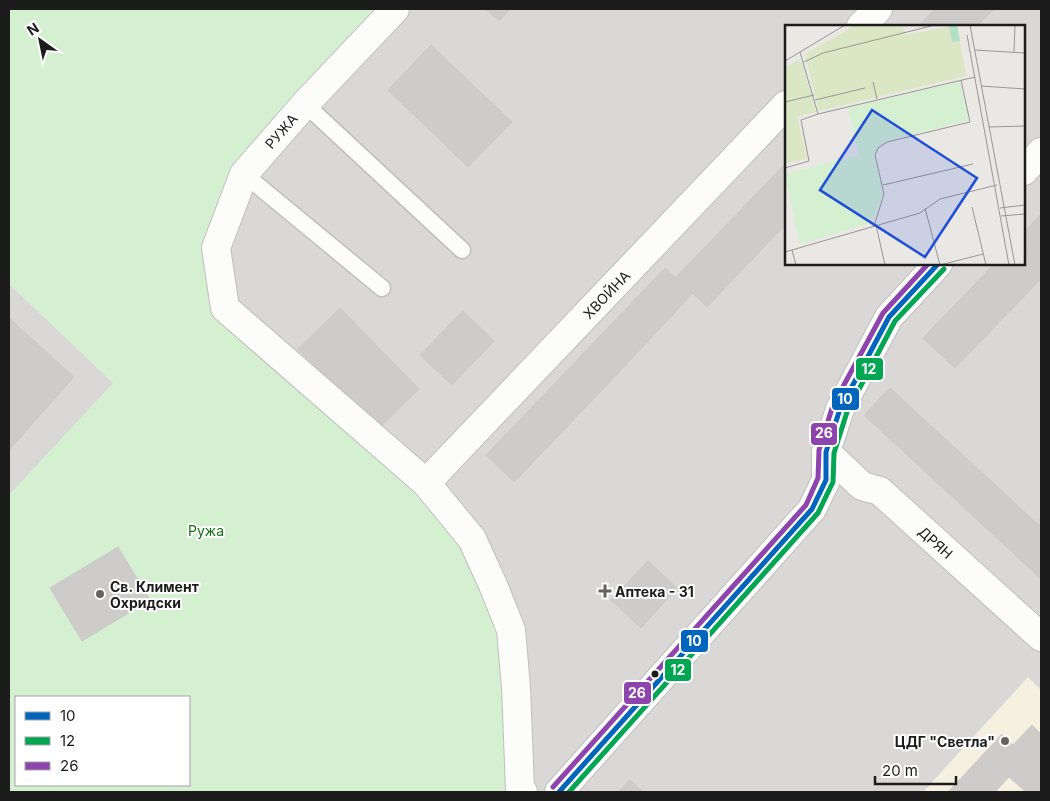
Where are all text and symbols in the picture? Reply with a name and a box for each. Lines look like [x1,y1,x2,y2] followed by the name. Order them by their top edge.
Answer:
[15,15,65,65] north arrow
[24,19,42,39] text: N
[785,25,1025,265] inset map
[261,110,301,152] street label: РУЖА
[579,266,633,322] street label: ХВОЙНА
[855,357,884,381] line badge: 12
[862,360,877,377] text: 12
[831,387,860,411] line badge: 10
[837,390,853,407] text: 10
[810,422,838,446] line badge: 26
[815,424,833,441] text: 26
[188,522,224,539] park label: Ружа
[916,522,957,562] street label: ДРЯН
[110,578,199,611] place label: Св. Климент Охридски
[615,583,694,600] place label: Аптека - 31
[599,585,611,597] marker: Аптека - 31
[94,588,106,600] marker: Св. Климент Охридски
[680,629,709,653] line badge: 10
[686,632,702,649] text: 10
[664,658,692,682] line badge: 12
[671,661,686,678] text: 12
[650,669,660,679] unlabelled marker
[623,681,652,705] line badge: 26
[628,684,646,701] text: 26
[15,696,190,786] legend
[60,706,76,725] text: 10
[60,731,75,750] text: 12
[895,733,995,750] place label: ЦДГ "Светла"
[999,735,1011,747] marker: ЦДГ "Светла"
[875,754,956,786] scale bar
[60,756,78,775] text: 26
[882,761,918,780] text: 20 m

